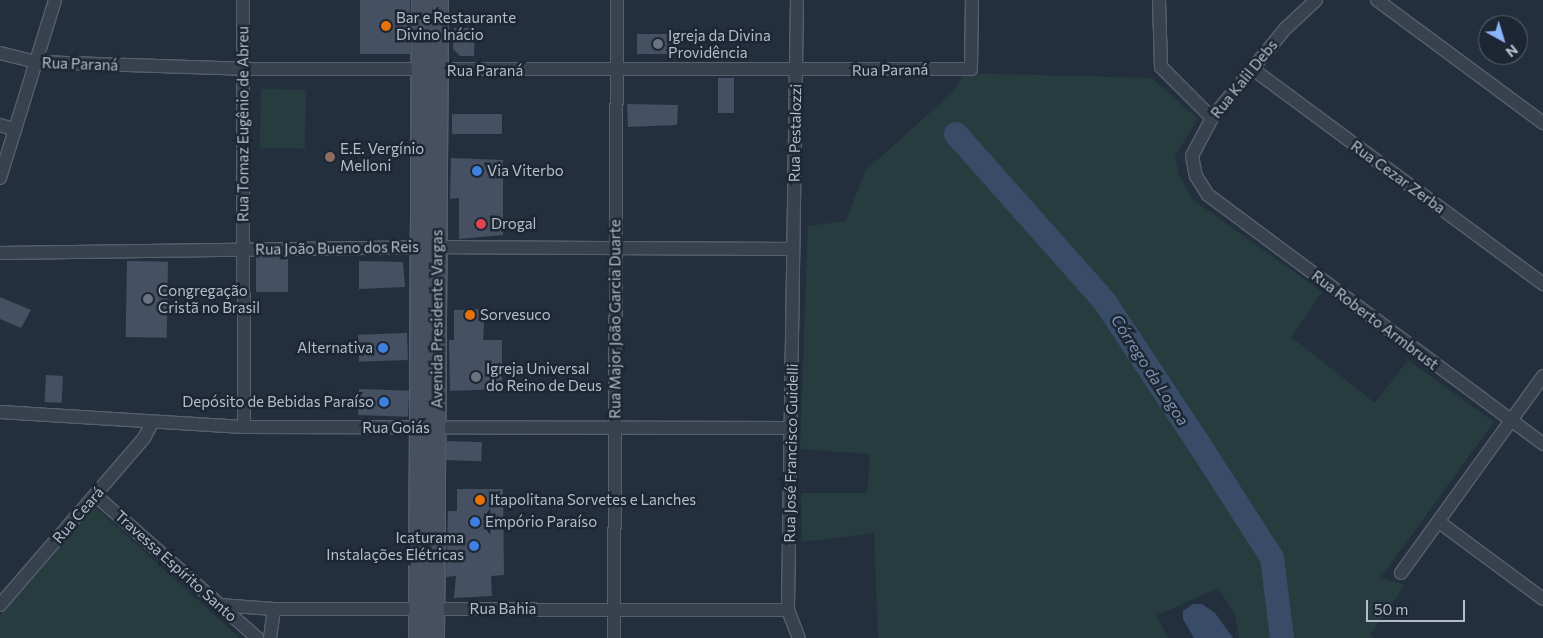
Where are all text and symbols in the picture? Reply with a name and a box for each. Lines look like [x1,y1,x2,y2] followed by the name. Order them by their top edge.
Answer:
[396,8,516,43] place label: Bar e Restaurante Divino Inácio
[1478,15,1528,65] north arrow
[380,20,392,32] marker: Bar e Restaurante Divino Inácio
[234,26,252,222] street label: Rua Tomaz Eugênio de Abreu
[668,26,771,61] place label: Igreja da Divina Providência
[1207,36,1281,122] street label: Rua Kalil Debs
[652,38,664,50] marker: Igreja da Divina Providência
[1503,41,1522,61] text: N
[42,54,118,74] street label: Rua Paraná
[852,60,928,80] street label: Rua Paraná
[447,62,523,80] street label: Rua Paraná
[785,84,805,182] street label: Rua Pestalozzi
[1347,137,1449,217] street label: Rua Cezar Zerba
[340,139,424,174] place label: E.E. Vergínio Melloni
[324,151,336,163] marker: E.E. Vergínio Melloni
[487,162,564,180] place label: Via Viterbo
[471,165,483,177] marker: Via Viterbo
[491,215,536,233] place label: Drogal
[475,218,487,230] marker: Drogal
[606,219,624,419] street label: Rua Major João Garcia Duarte
[428,230,446,408] street label: Avenida Presidente Vargas
[255,238,419,258] street label: Rua João Bueno dos Reis
[1308,267,1442,373] street label: Rua Roberto Armbrust
[158,281,260,316] place label: Congregação Cristã no Brasil
[142,293,154,305] marker: Congregação Cristã no Brasil
[480,306,551,324] place label: Sorvesuco
[464,309,476,321] marker: Sorvesuco
[1107,311,1193,429] water label: Córrego da Logoa
[297,339,373,357] place label: Alternativa
[377,342,389,354] marker: Alternativa
[486,359,602,394] place label: Igreja Universal do Reino de Deus
[780,363,802,543] street label: Rua José Francisco Guidelli
[470,371,482,383] marker: Igreja Universal do Reino de Deus
[182,393,374,411] place label: Depósito de Bebidas Paraíso
[378,396,390,408] marker: Depósito de Bebidas Paraíso
[362,419,430,437] street label: Rua Goiás
[49,483,107,547] street label: Rua Ceará
[490,491,696,509] place label: Itapolitana Sorvetes e Lanches
[474,494,486,506] marker: Itapolitana Sorvetes e Lanches
[111,506,241,626] street label: Travessa Espírito Santo
[485,513,597,531] place label: Empório Paraíso
[469,516,481,528] marker: Empório Paraíso
[326,528,464,563] place label: Icaturama Instalações Elétricas
[468,540,480,552] marker: Icaturama Instalações Elétricas
[1368,590,1467,622] scale bar
[470,600,536,618] street label: Rua Bahia
[1374,600,1408,618] text: 50 m

